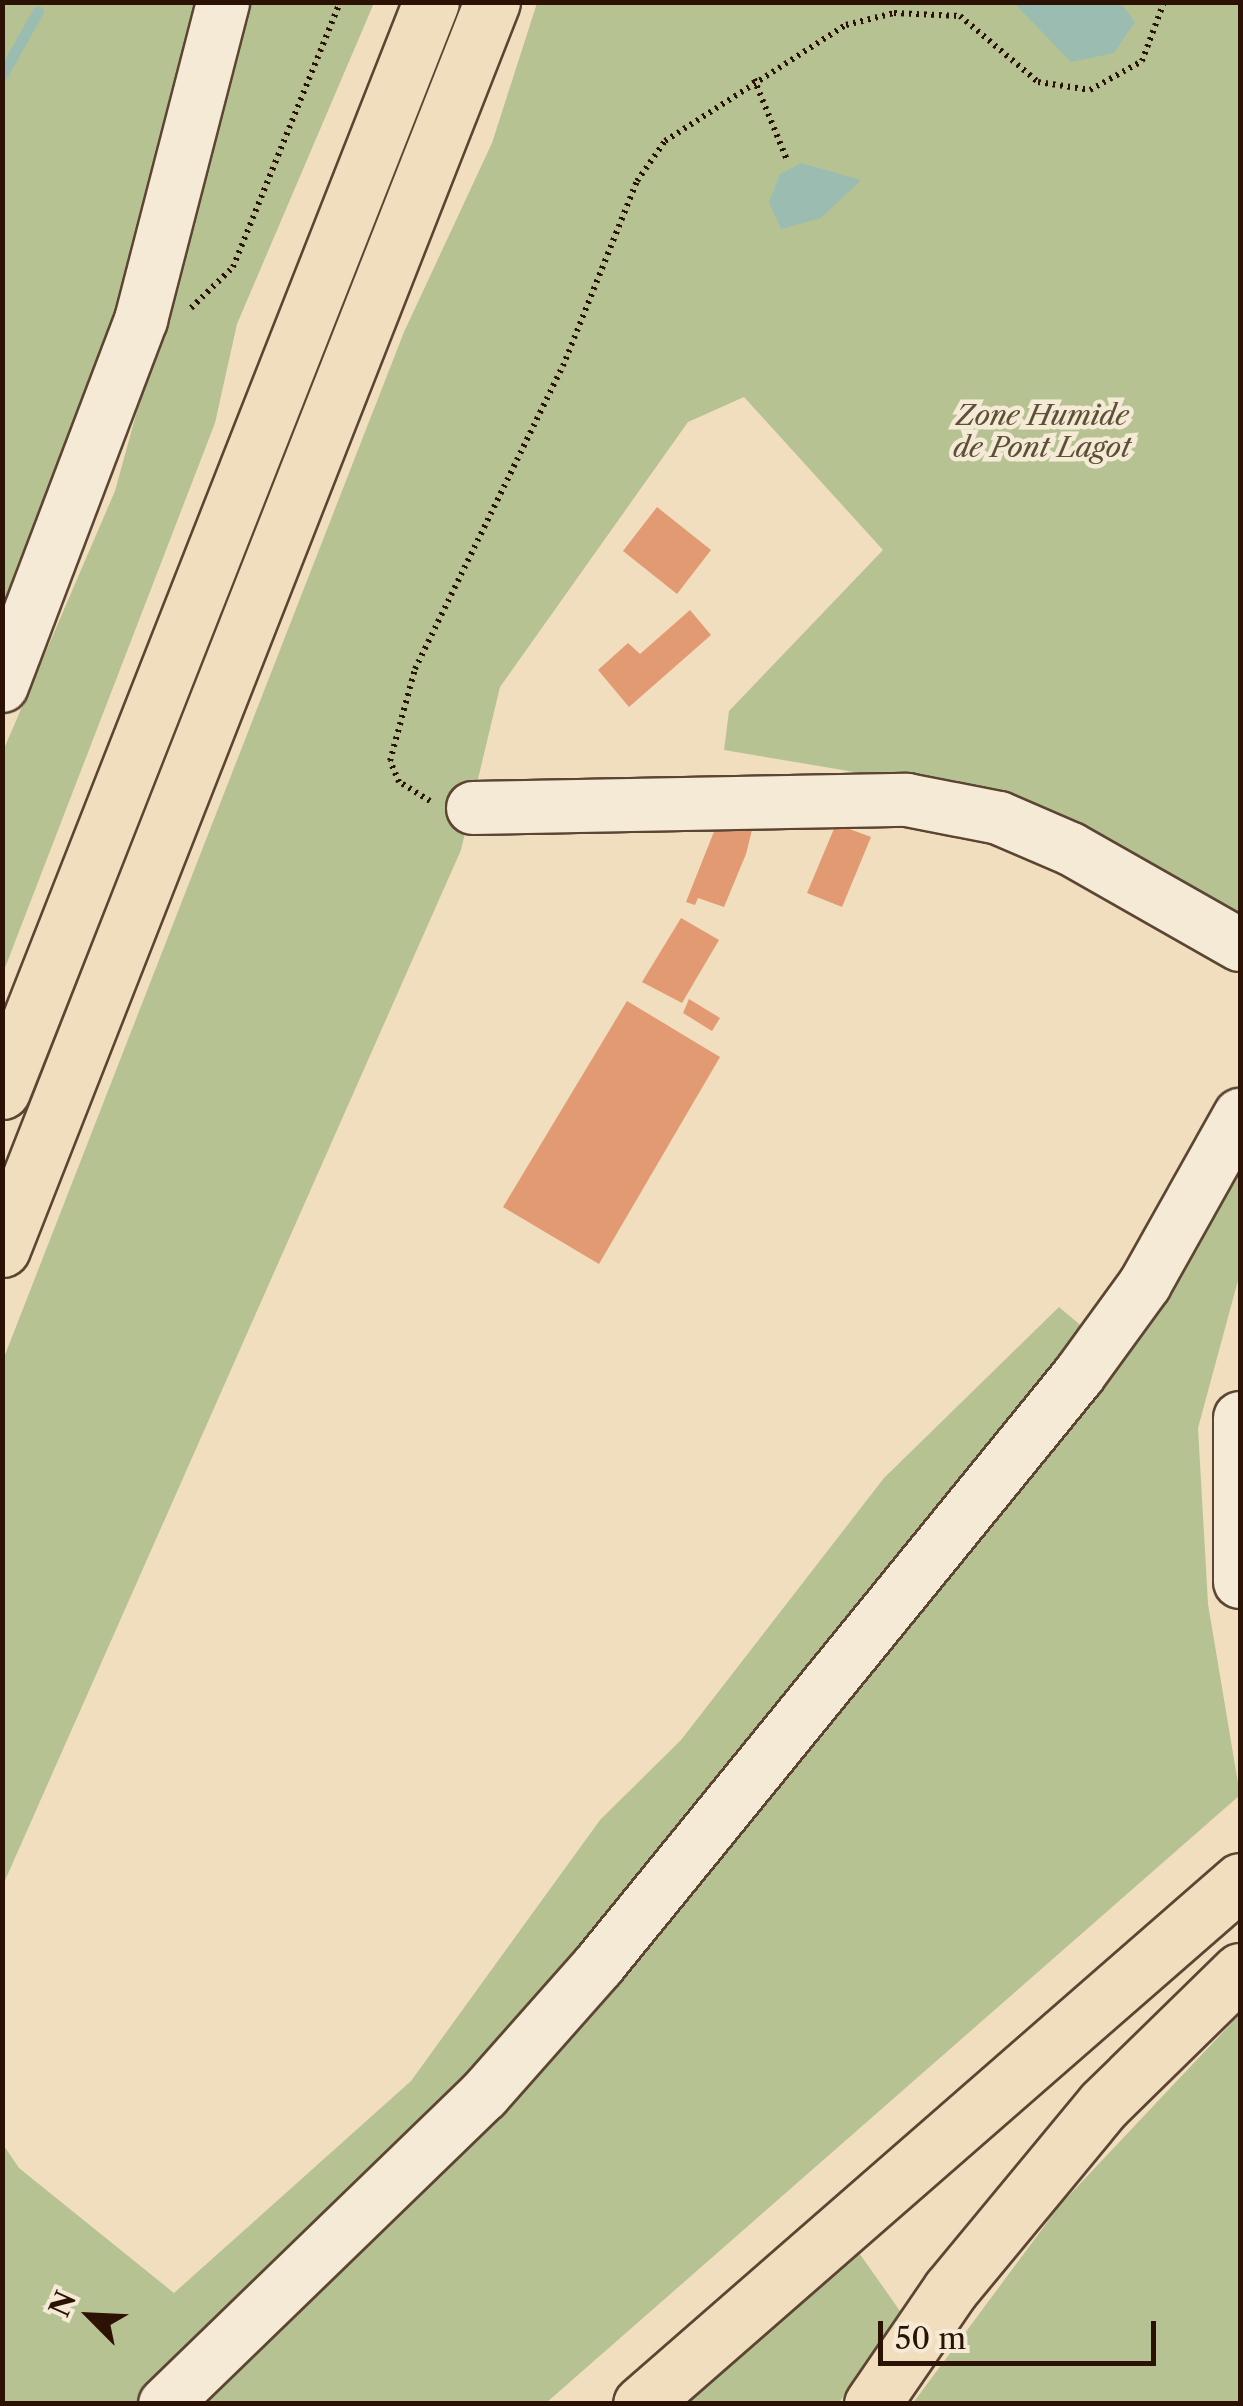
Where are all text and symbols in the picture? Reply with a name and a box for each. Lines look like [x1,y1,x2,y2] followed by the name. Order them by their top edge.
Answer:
[953,398,1131,464] park label: Zone Humide de Pont Lagot
[40,2266,140,2366] north arrow
[42,2286,83,2322] text: N
[883,2301,1160,2363] scale bar
[895,2320,966,2357] text: 50 m

